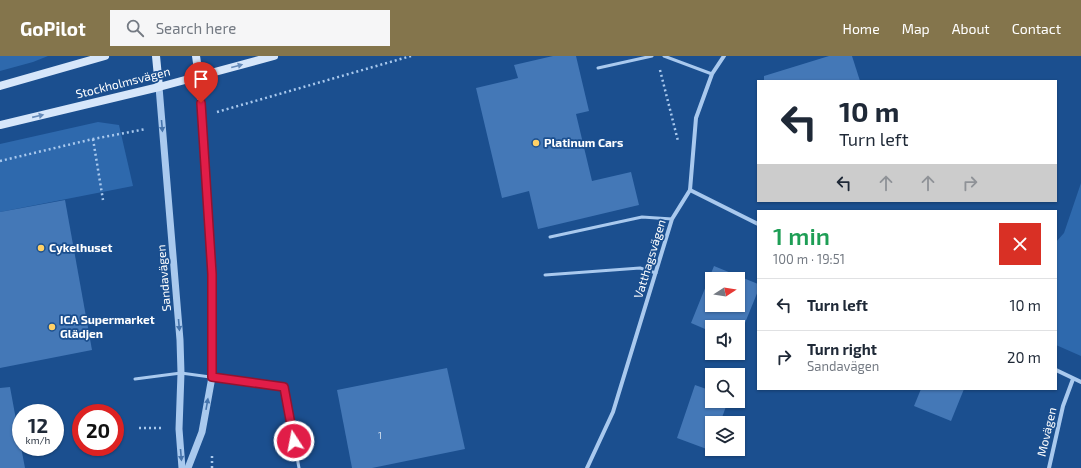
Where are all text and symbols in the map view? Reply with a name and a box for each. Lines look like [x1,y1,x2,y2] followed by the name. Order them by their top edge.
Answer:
[110,10,390,46] search box
[20,17,86,40] text: GoPilot
[124,17,146,39] icon: search
[156,19,236,37] text: Search here
[843,20,880,37] text: Home
[902,20,930,37] text: Map
[952,20,990,37] text: About
[1012,20,1061,37] text: Contact
[184,62,218,103] pin
[231,63,243,69] one-way arrow
[74,64,171,101] street label: Stockholmsvägen
[190,68,212,90] icon: arrive
[839,94,899,128] text: 10 m
[773,96,825,148] icon: left
[32,113,44,119] one-way arrow
[158,120,165,132] one-way arrow
[839,128,909,150] text: Turn left
[544,135,623,149] place label: Platinum Cars
[531,138,541,148] marker: Platinum Cars
[833,172,855,194] icon: left
[875,172,897,194] icon: ahead
[917,172,939,194] icon: ahead
[959,172,981,194] icon: right
[630,217,668,300] street label: Vatthagsvägen
[773,221,830,250] text: 1 min
[999,223,1041,265] button: close
[49,240,112,255] place label: Cykelhuset
[36,243,46,253] marker: Cykelhuset
[153,244,173,312] street label: Sandavägen
[773,251,845,267] text: 100 m · 19:51
[705,272,745,312] north arrow
[705,272,745,456] map controls
[773,294,795,316] icon: left
[807,296,868,314] text: Turn left
[1009,296,1041,314] text: 10 m
[60,312,155,341] place label: ICA Supermarket Glädjen
[175,319,182,331] one-way arrow
[705,320,745,360] button: sound
[47,322,57,332] marker: ICA Supermarket Glädjen
[807,340,877,358] text: Turn right
[773,346,795,368] icon: right
[1007,348,1041,366] text: 20 m
[807,358,879,374] text: Sandavägen
[705,368,745,408] button: search
[204,398,210,410] one-way arrow
[72,404,124,456] speed limit sign: 20
[1034,406,1058,458] street label: Movägen
[28,413,48,437] text: 12
[705,416,745,456] button: layers
[273,420,315,462] position arrow
[378,429,382,441] house number: 1
[26,434,50,446] text: km/h
[178,449,185,461] one-way arrow

